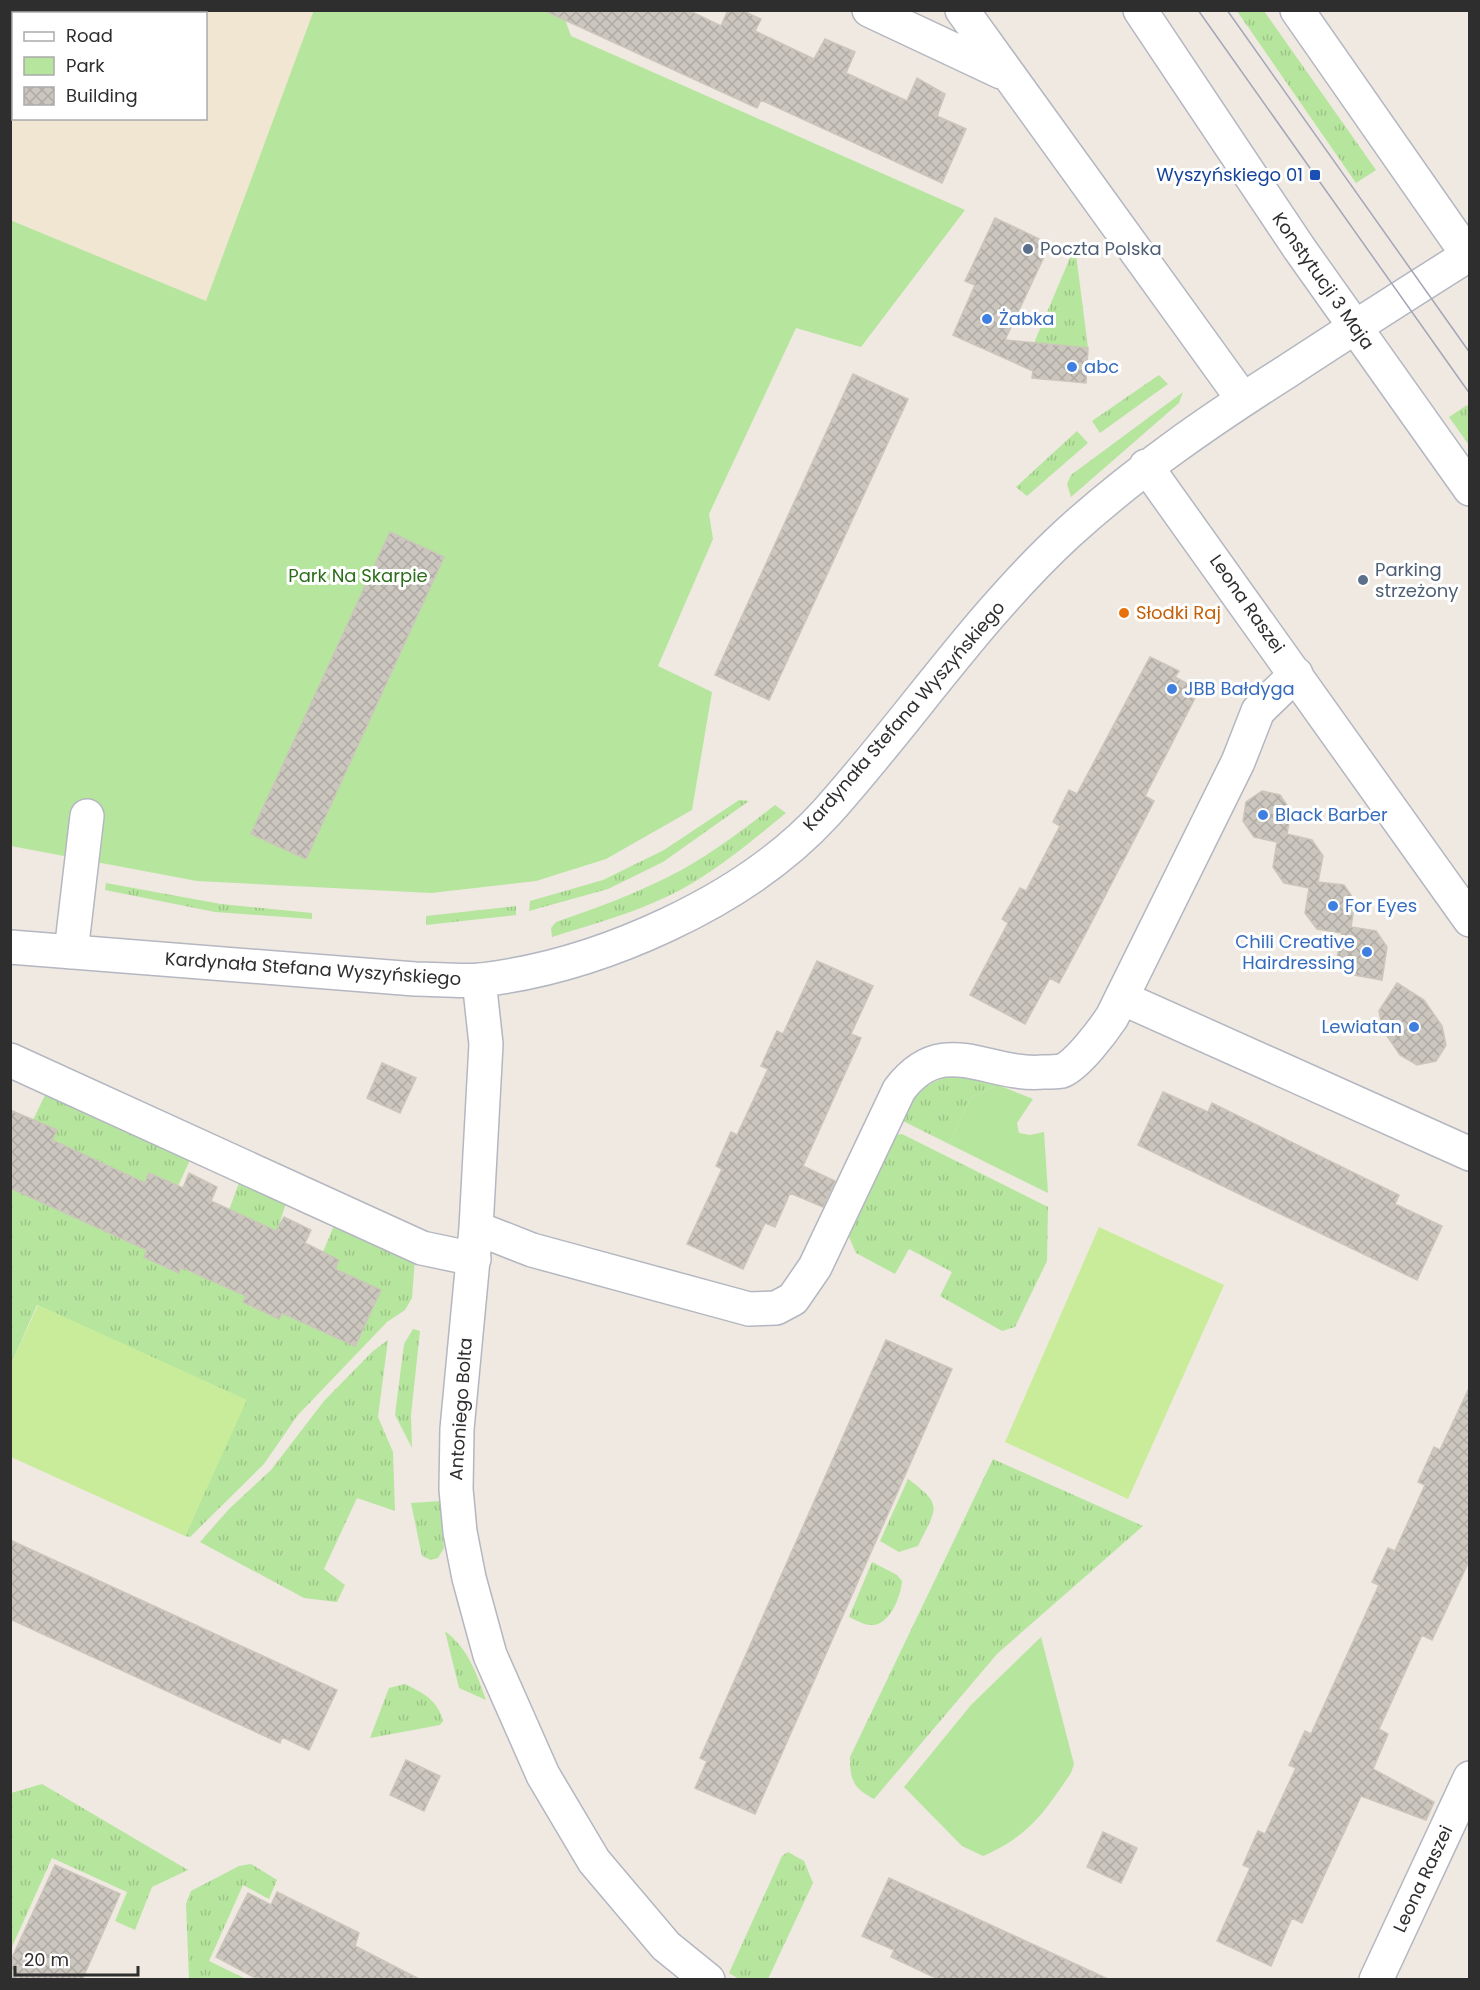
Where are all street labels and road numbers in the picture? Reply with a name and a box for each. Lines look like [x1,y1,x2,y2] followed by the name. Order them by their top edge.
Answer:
[1267,207,1380,354] street label: Konstytucji 3 Maja
[1204,549,1291,658] street label: Leona Raszei
[797,595,1010,836] street label: Kardynała Stefana Wyszyńskiego
[164,946,462,991] street label: Kardynała Stefana Wyszyńskiego
[443,1337,478,1481] street label: Antoniego Bolta
[1387,1821,1458,1936] street label: Leona Raszei

